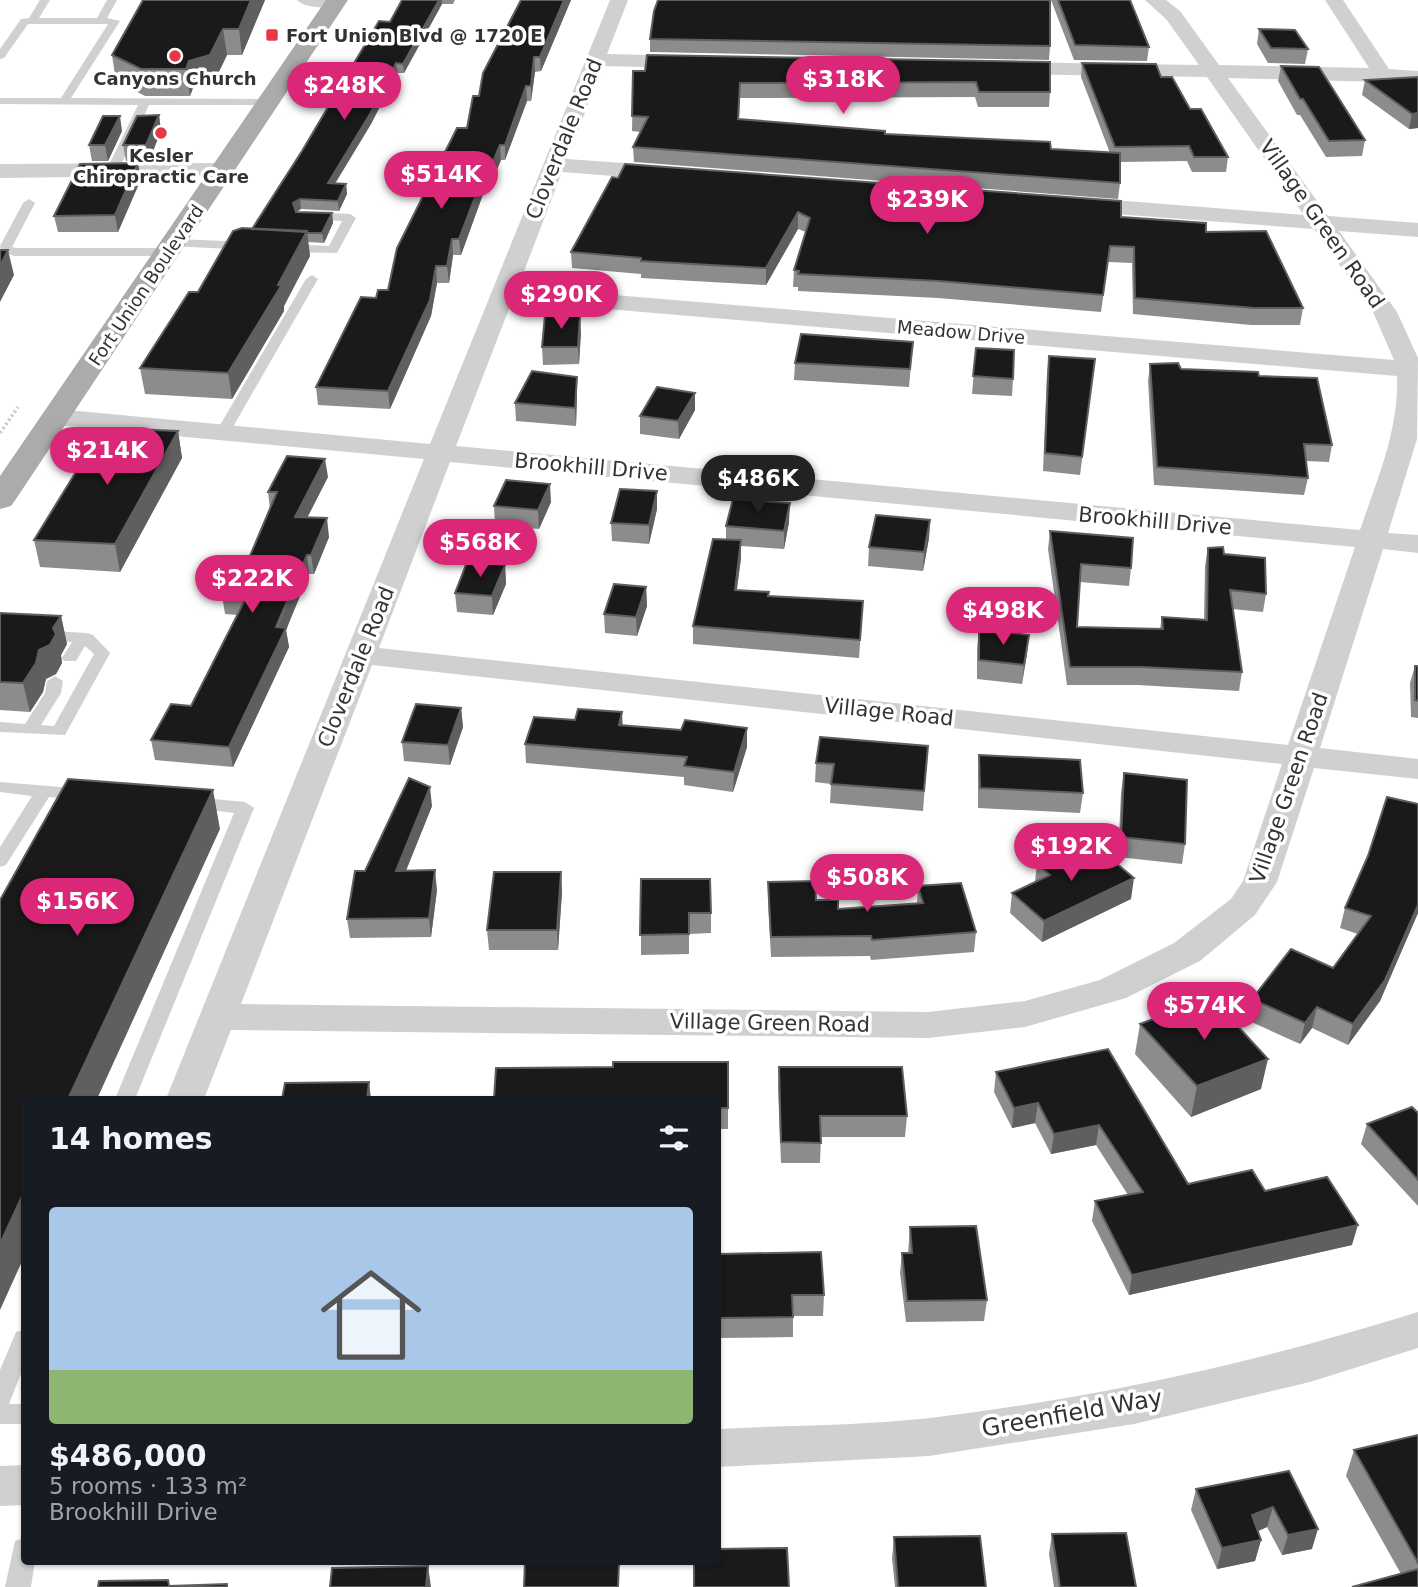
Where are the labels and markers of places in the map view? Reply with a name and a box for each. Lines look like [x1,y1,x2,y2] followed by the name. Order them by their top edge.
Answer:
[286,25,542,46] place label: Fort Union Blvd @ 1720 E
[264,27,280,43] marker: Fort Union Blvd @ 1720 E
[167,48,183,64] marker: Canyons Church
[794,57,892,116] pin: $318K
[295,62,393,122] pin: $248K
[93,68,257,89] place label: Canyons Church
[153,125,169,141] marker: Kesler Chiropractic Care
[73,145,249,187] place label: Kesler Chiropractic Care
[392,152,490,211] pin: $514K
[878,176,976,236] pin: $239K
[512,272,610,331] pin: $290K
[58,428,156,487] pin: $214K
[709,456,807,515] pin: $486K
[431,520,529,579] pin: $568K
[203,556,301,615] pin: $222K
[954,588,1052,647] pin: $498K
[1022,824,1120,883] pin: $192K
[818,855,916,914] pin: $508K
[28,878,126,938] pin: $156K
[1155,982,1253,1042] pin: $574K

